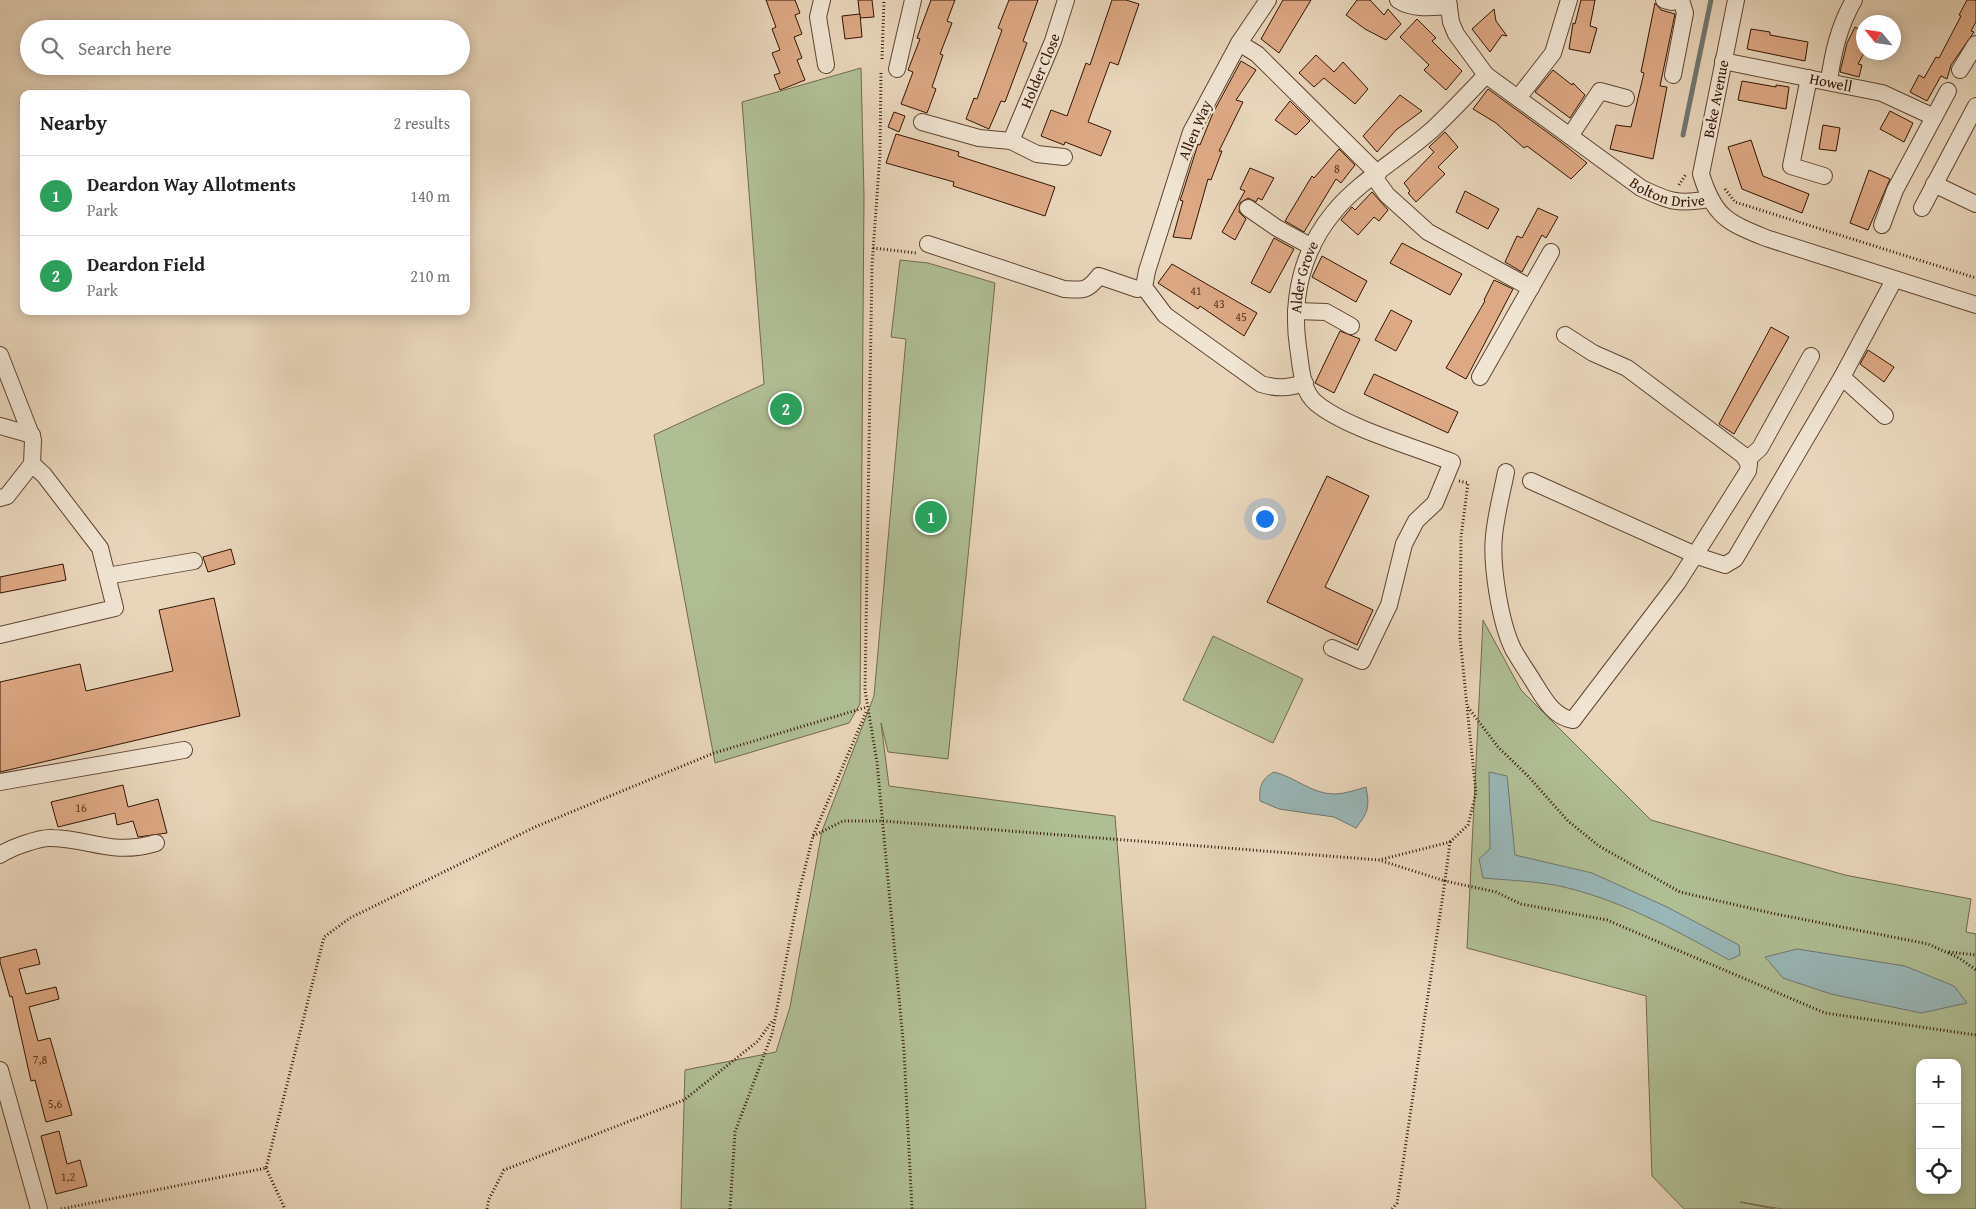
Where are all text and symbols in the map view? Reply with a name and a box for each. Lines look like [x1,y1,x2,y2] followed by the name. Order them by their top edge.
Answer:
[1856,15,1901,60] north arrow
[20,20,470,75] search box
[1015,31,1065,111] street label: Holder Close
[38,34,66,62] icon: search
[78,34,172,62] text: Search here
[1698,58,1733,140] street label: Beke Avenue
[1808,68,1854,97] street label: Howell
[1173,96,1217,163] street label: Allen Way
[40,107,107,138] text: Nearby
[393,111,450,135] text: 2 results
[1334,160,1340,177] house number: 8
[87,170,296,198] text: Deardon Way Allotments
[1625,172,1706,212] street label: Bolton Drive
[52,184,60,208] text: 1
[410,184,450,208] text: 140 m
[87,198,118,222] text: Park
[1285,237,1323,314] street label: Alder Grove
[87,250,205,278] text: Deardon Field
[52,264,60,288] text: 2
[410,264,450,288] text: 210 m
[87,278,118,302] text: Park
[1190,282,1202,299] house number: 41
[1213,295,1225,312] house number: 43
[1235,308,1247,325] house number: 45
[770,390,802,428] pin: 2
[915,498,947,536] pin: 1
[1252,506,1278,532] your location
[75,799,87,816] house number: 16
[33,1051,47,1068] house number: 7,8
[1916,1059,1961,1194] map controls
[1916,1059,1961,1104] button: +
[48,1095,62,1112] house number: 5,6
[1916,1104,1961,1149] button: −
[1916,1149,1961,1194] button: locate
[61,1168,75,1185] house number: 1,2

